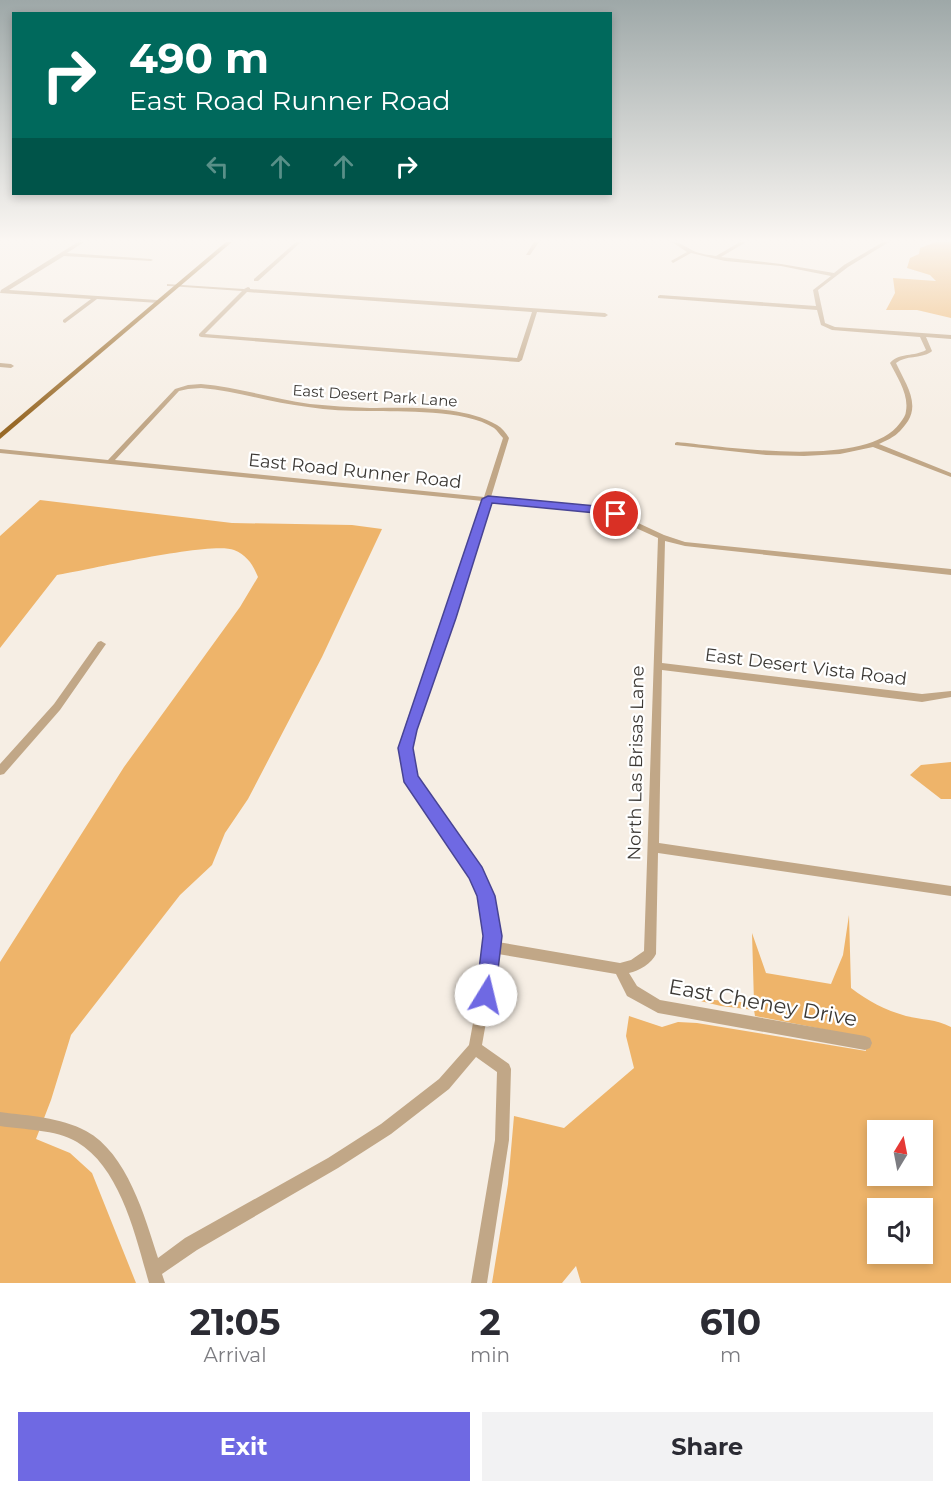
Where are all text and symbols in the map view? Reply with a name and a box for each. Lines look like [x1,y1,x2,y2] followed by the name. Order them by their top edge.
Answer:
[129,32,269,84] text: 490 m
[30,36,108,114] icon: right
[129,84,451,117] text: East Road Runner Road
[201,150,234,183] icon: left
[264,150,297,183] icon: ahead
[327,150,360,183] icon: ahead
[390,150,423,183] icon: right
[292,380,458,411] street label: East Desert Park Lane
[247,449,463,493] street label: East Road Runner Road
[590,488,641,539] pin
[599,497,632,530] icon: arrive
[704,644,908,690] street label: East Desert Vista Road
[623,665,649,861] street label: North Las Brisas Lane
[454,963,518,1027] position arrow
[667,974,859,1031] street label: East Cheney Drive
[867,1120,933,1186] north arrow
[867,1120,933,1264] map controls
[867,1198,933,1264] button: sound
[190,1300,280,1344] text: 21:05
[479,1300,501,1344] text: 2
[700,1300,761,1344] text: 610
[203,1343,267,1367] text: Arrival
[470,1343,510,1367] text: min
[720,1343,741,1367] text: m
[18,1412,470,1481] button: Exit
[482,1412,933,1481] button: Share

